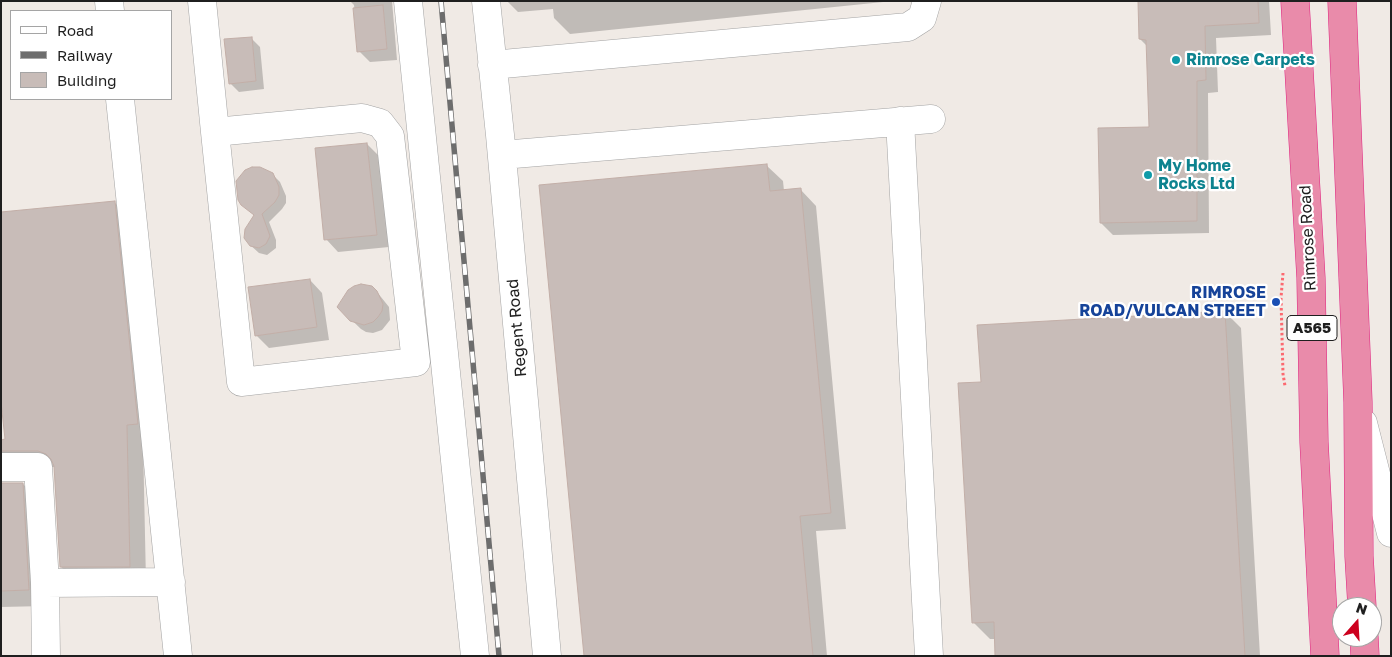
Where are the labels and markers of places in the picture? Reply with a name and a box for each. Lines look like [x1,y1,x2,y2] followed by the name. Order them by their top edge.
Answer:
[1186,50,1315,70] place label: Rimrose Carpets
[1170,54,1182,66] marker: Rimrose Carpets
[1158,156,1235,194] place label: My Home Rocks Ltd
[1142,169,1154,181] marker: My Home Rocks Ltd
[1079,283,1266,321] place label: RIMROSE ROAD/VULCAN STREET
[1270,296,1282,308] marker: RIMROSE ROAD/VULCAN STREET

